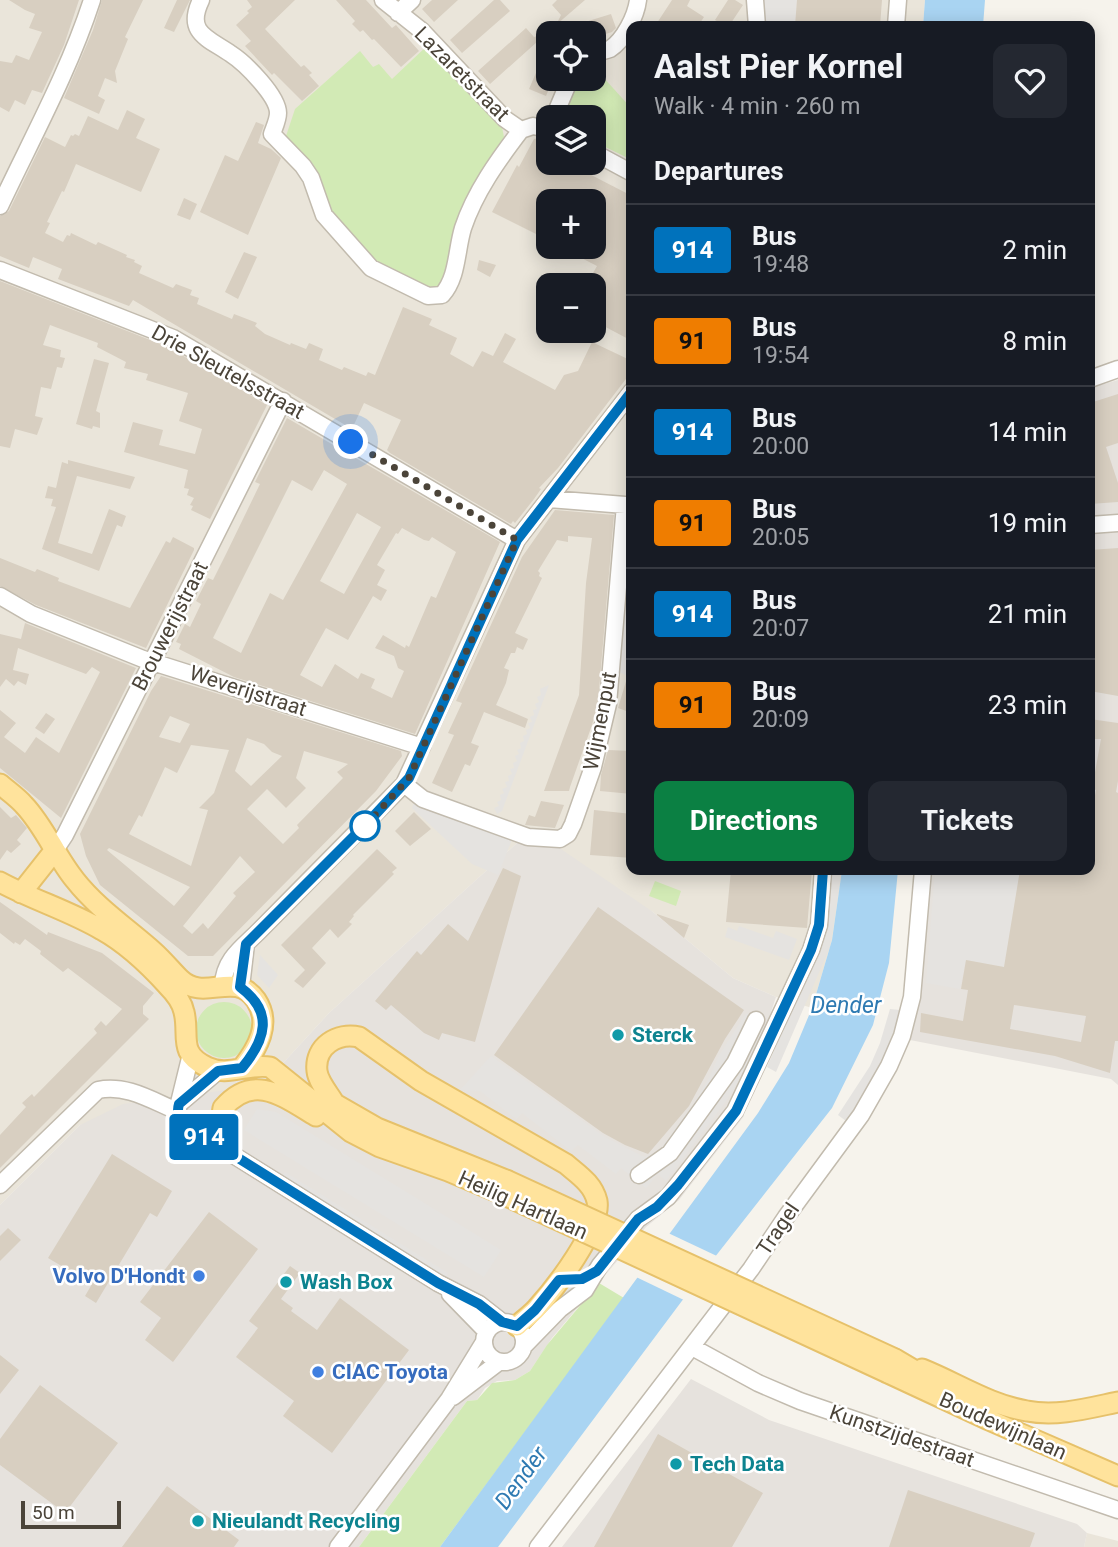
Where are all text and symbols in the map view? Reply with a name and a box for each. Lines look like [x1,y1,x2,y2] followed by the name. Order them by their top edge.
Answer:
[536,21,606,343] map controls
[536,21,606,91] button: locate
[410,22,514,126] street label: Lazaretstraat
[993,44,1067,118] button: heart
[654,47,903,86] text: Aalst Pier Kornel
[654,93,860,120] text: Walk · 4 min · 260 m
[536,105,606,175] button: layers
[654,156,784,186] text: Departures
[536,189,606,259] button: +
[752,221,797,251] text: Bus
[1002,235,1067,265] text: 2 min
[672,236,713,264] text: 914
[752,251,809,278] text: 19:48
[536,273,606,343] button: −
[752,312,797,342] text: Bus
[148,320,309,424] street label: Drie Sleutelsstraat
[1002,326,1067,356] text: 8 min
[679,327,706,355] text: 91
[752,342,809,369] text: 19:54
[752,403,797,433] text: Bus
[988,417,1067,447] text: 14 min
[672,418,713,446] text: 914
[333,424,368,459] your location
[752,433,809,460] text: 20:00
[752,494,797,524] text: Bus
[988,508,1067,538] text: 19 min
[679,509,706,537] text: 91
[752,524,809,551] text: 20:05
[127,557,213,695] street label: Brouwerijstraat
[752,585,797,615] text: Bus
[988,599,1067,629] text: 21 min
[672,600,713,628] text: 914
[752,615,809,642] text: 20:07
[186,661,310,721] street label: Weverijstraat
[579,669,621,772] street label: Wijmenput
[752,676,797,706] text: Bus
[988,690,1067,720] text: 23 min
[679,691,706,719] text: 91
[752,706,809,733] text: 20:09
[654,781,854,861] button: Directions
[868,781,1067,861] button: Tickets
[350,811,380,841] unlabelled marker
[811,992,883,1019] water label: Dender
[632,1023,694,1047] place label: Sterck
[610,1027,626,1043] marker: Sterck
[164,1114,244,1160] line badge: 914
[183,1123,225,1151] text: 914
[455,1166,591,1244] street label: Heilig Hartlaan
[752,1198,804,1260] street label: Tragel
[52,1264,185,1288] place label: Volvo D'Hondt
[191,1268,207,1284] marker: Volvo D'Hondt
[300,1270,393,1294] place label: Wash Box
[278,1274,294,1290] marker: Wash Box
[332,1360,448,1384] place label: CIAC Toyota
[310,1364,326,1380] marker: CIAC Toyota
[936,1387,1070,1465] street label: Boudewijnlaan
[826,1400,978,1472] street label: Kunstzijdestraat
[489,1440,554,1515] water label: Dender
[690,1452,785,1476] place label: Tech Data
[668,1456,684,1472] marker: Tech Data
[21,1498,121,1530] scale bar
[32,1501,75,1524] text: 50 m
[212,1509,400,1533] place label: Nieulandt Recycling
[190,1513,206,1529] marker: Nieulandt Recycling

